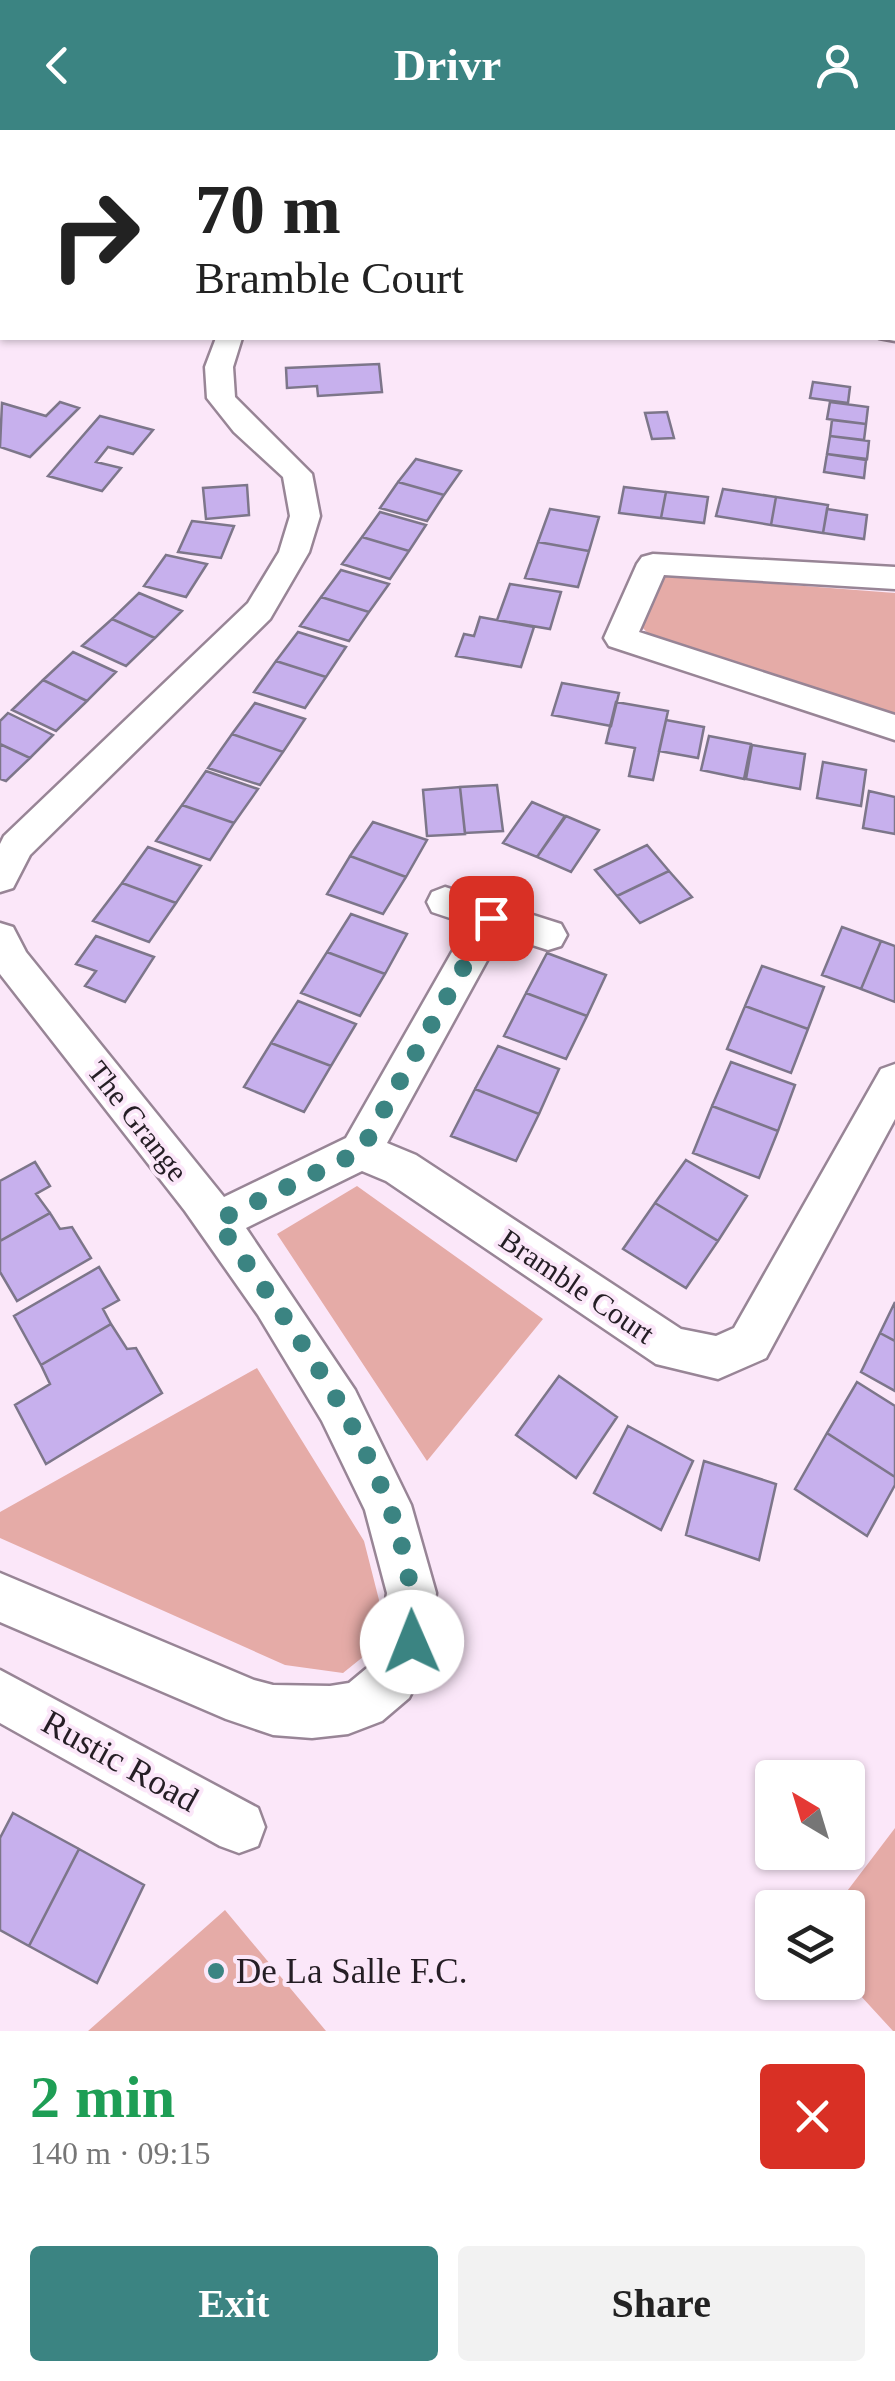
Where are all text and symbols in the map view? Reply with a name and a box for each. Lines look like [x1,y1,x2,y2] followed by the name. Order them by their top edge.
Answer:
[30,38,85,93] icon: back
[810,38,865,93] icon: person
[394,40,501,90] text: Drivr
[30,170,160,300] icon: right
[195,171,341,248] text: 70 m
[195,253,464,303] text: Bramble Court
[449,876,534,961] pin
[464,891,519,946] icon: arrive
[81,1055,195,1187] street label: The Grange
[494,1222,661,1350] street label: Bramble Court
[360,1590,464,1694] position arrow
[35,1702,205,1820] street label: Rustic Road
[755,1760,865,1870] north arrow
[755,1760,865,2000] map controls
[755,1890,865,2000] button: layers
[236,1952,467,1991] place label: De La Salle F.C.
[205,1960,227,1982] marker: De La Salle F.C.
[30,2064,175,2130] text: 2 min
[760,2064,865,2169] button: close
[30,2135,210,2171] text: 140 m · 09:15
[30,2246,438,2361] button: Exit
[458,2246,865,2361] button: Share

